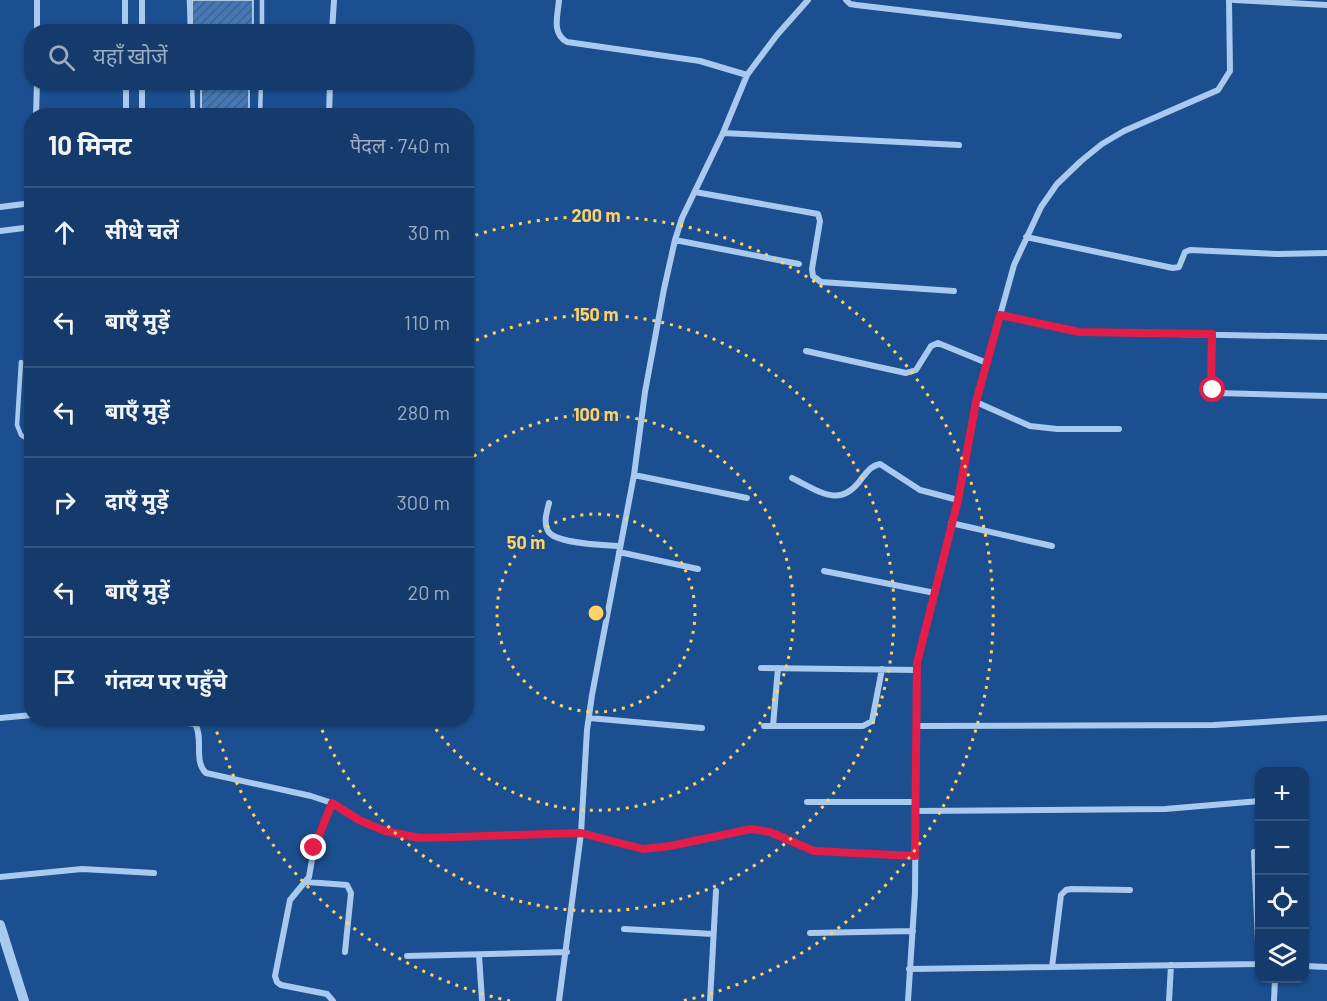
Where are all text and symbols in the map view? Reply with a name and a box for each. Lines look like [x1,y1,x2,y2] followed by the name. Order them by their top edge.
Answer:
[24,24,474,90] search box
[45,41,78,74] icon: search
[93,42,168,68] text: यहाँ खोजें
[48,129,132,160] text: 10 मिनट
[350,133,450,157] text: पैदल · 740 m
[571,204,621,226] text: 200 m
[48,216,81,249] icon: ahead
[105,217,179,243] text: सीधे चलें
[408,220,450,244] text: 30 m
[574,303,618,325] text: 150 m
[48,306,81,339] icon: left
[105,307,170,333] text: बाएँ मुड़ें
[404,310,450,334] text: 110 m
[1199,376,1225,402] route start
[48,396,81,429] icon: left
[105,397,170,423] text: बाएँ मुड़ें
[397,400,450,424] text: 280 m
[573,403,619,425] text: 100 m
[48,486,81,519] icon: right
[105,487,168,513] text: दाएँ मुड़ें
[397,490,450,514] text: 300 m
[507,531,545,553] text: 50 m
[48,576,81,609] icon: left
[105,577,170,603] text: बाएँ मुड़ें
[407,580,450,604] text: 20 m
[586,603,606,623] centre of rings
[48,666,81,699] icon: arrive
[105,667,227,693] text: गंतव्य पर पहुँचे
[1255,767,1309,983] map controls
[1255,767,1309,821] button: +
[1255,821,1309,875] button: −
[300,834,326,860] route end
[1255,875,1309,929] button: locate
[1255,929,1309,983] button: layers

